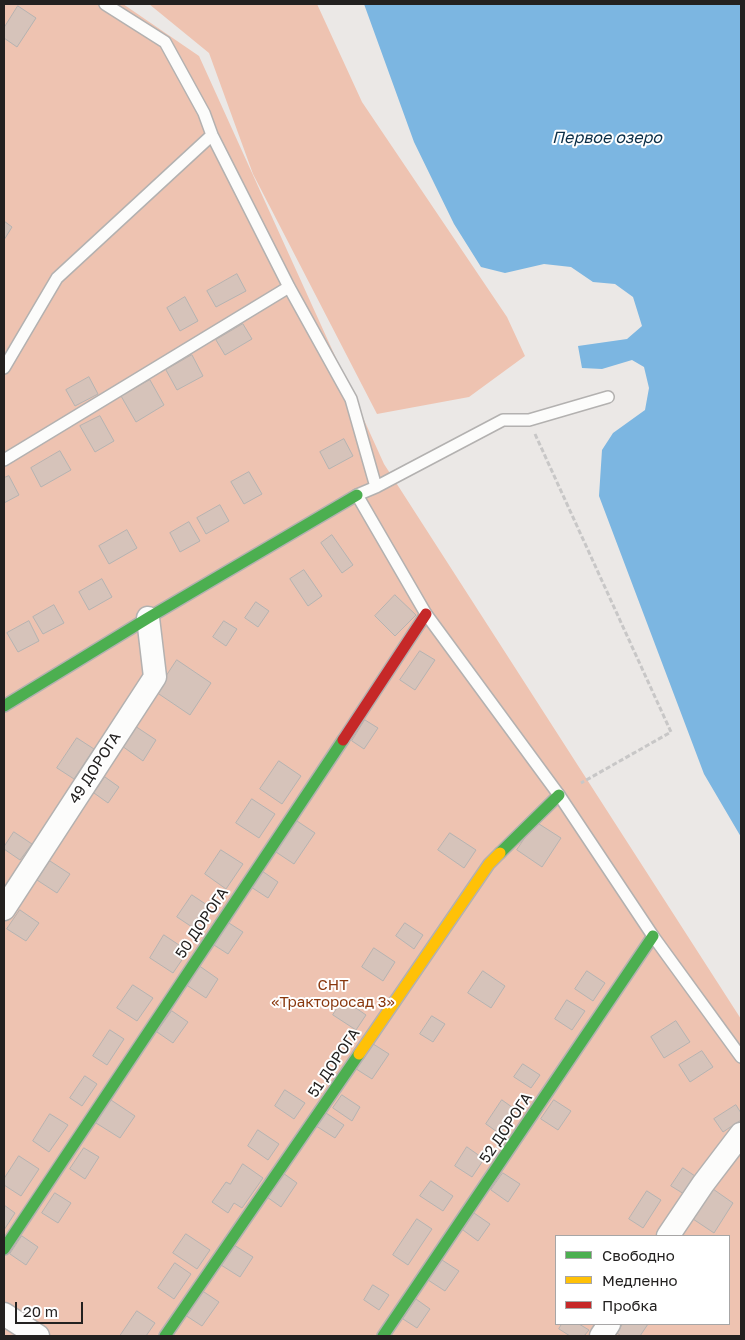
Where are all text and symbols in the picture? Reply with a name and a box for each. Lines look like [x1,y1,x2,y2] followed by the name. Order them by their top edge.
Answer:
[552,128,662,148] water label: Первое озеро
[65,729,125,807] street label: 49 ДОРОГА
[172,884,232,962] street label: 50 ДОРОГА
[271,976,395,1011] park label: СНТ «Тракторосад 3»
[304,1025,364,1101] street label: 51 ДОРОГА
[476,1089,536,1167] street label: 52 ДОРОГА
[555,1235,730,1325] legend
[602,1246,675,1264] text: Свободно
[602,1271,678,1289] text: Медленно
[18,1292,85,1324] scale bar
[602,1296,657,1314] text: Пробка
[23,1302,58,1320] text: 20 m

